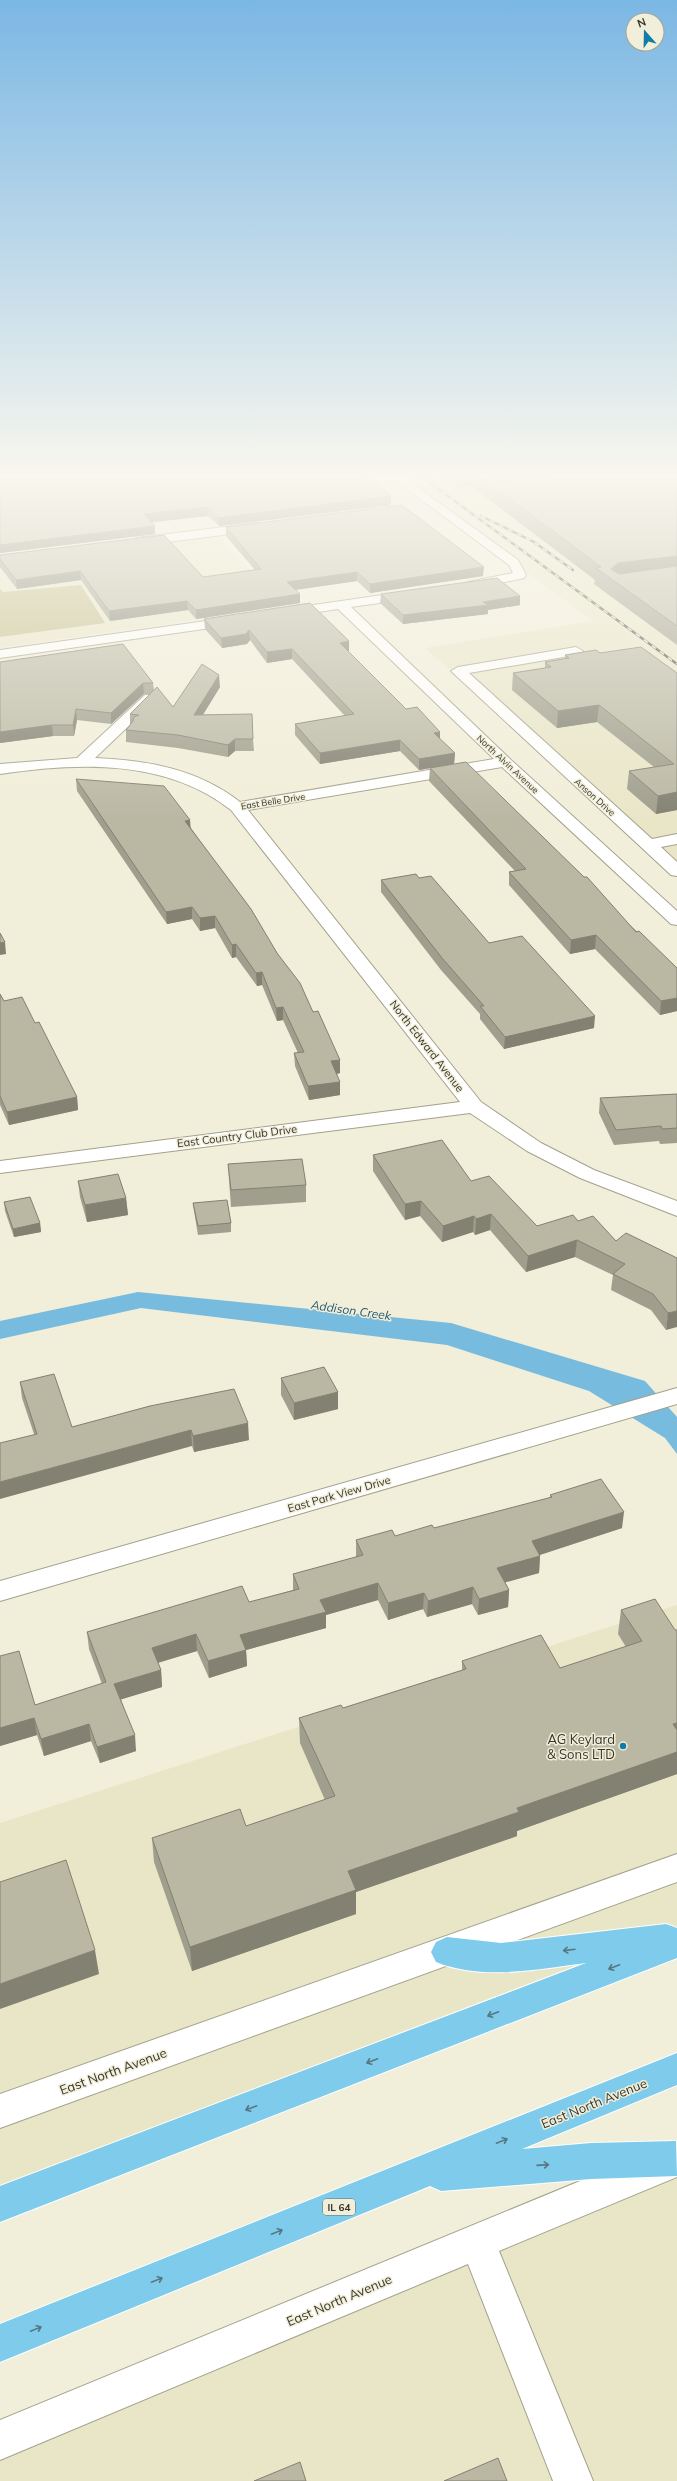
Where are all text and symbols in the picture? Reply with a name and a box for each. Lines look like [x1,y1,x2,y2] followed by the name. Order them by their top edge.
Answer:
[625,12,665,52] north arrow
[635,15,648,31] text: N
[475,732,541,796] street label: North Alvin Avenue
[572,776,618,818] street label: Anson Drive
[240,790,306,812] street label: East Belle Drive
[387,997,467,1095] street label: North Edward Avenue
[176,1122,298,1150] street label: East Country Club Drive
[309,1297,393,1323] water label: Addison Creek
[286,1473,392,1515] street label: East Park View Drive
[547,1731,615,1762] place label: AG Keylard & Sons LTD
[618,1741,628,1751] marker: AG Keylard & Sons LTD
[563,1947,576,1954] one-way arrow
[609,1964,621,1972] one-way arrow
[488,2011,500,2019] one-way arrow
[57,2044,169,2098] street label: East North Avenue
[366,2057,378,2065] one-way arrow
[539,2074,649,2132] street label: East North Avenue
[245,2104,257,2112] one-way arrow
[495,2136,507,2144] one-way arrow
[536,2161,549,2168] one-way arrow
[323,2199,355,2215] road number: IL 64
[271,2227,283,2235] one-way arrow
[284,2271,394,2329] street label: East North Avenue
[150,2276,162,2284] one-way arrow
[30,2324,42,2332] one-way arrow

